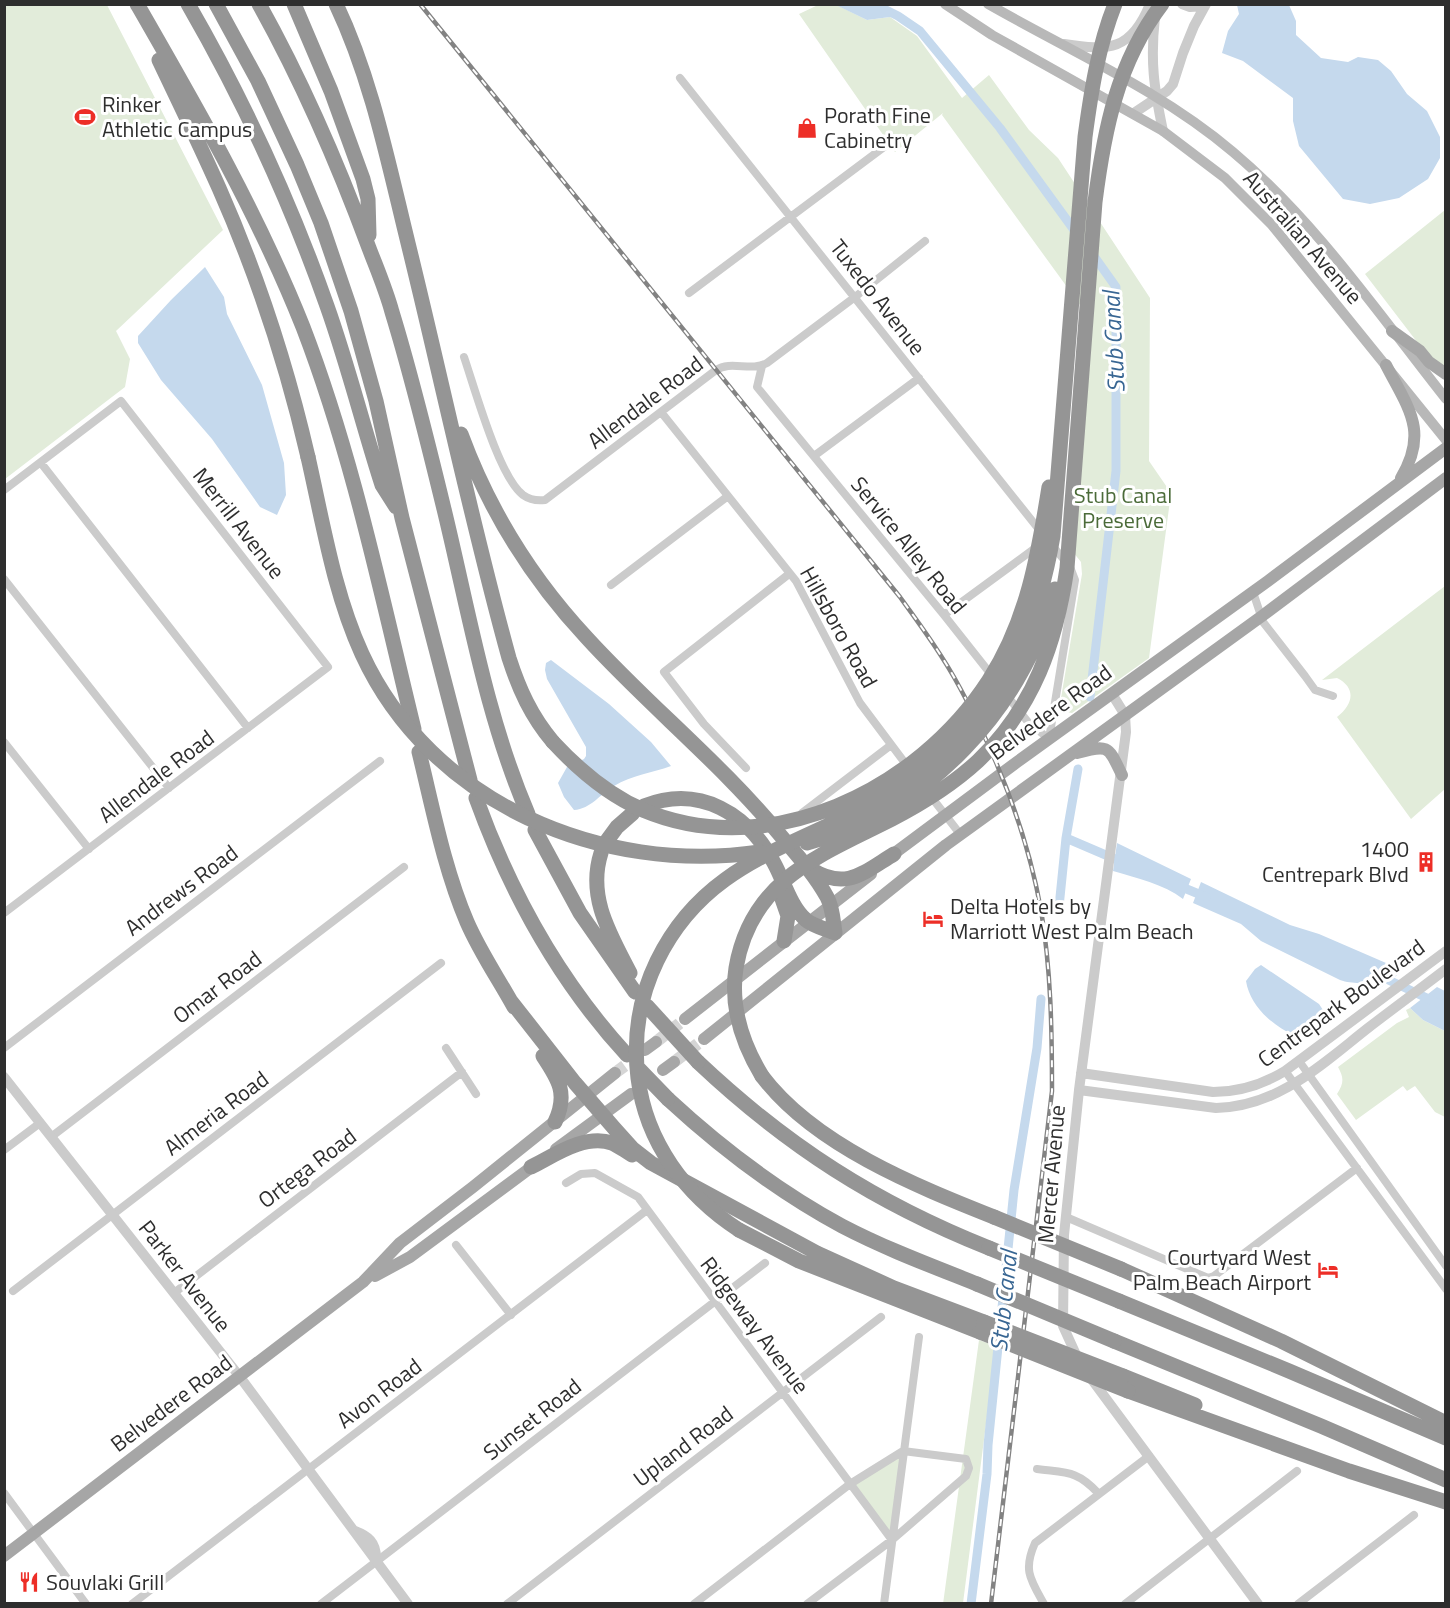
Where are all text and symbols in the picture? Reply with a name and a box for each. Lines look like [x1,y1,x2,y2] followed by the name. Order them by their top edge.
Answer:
[102,87,252,146] place label: Rinker Athletic Campus
[824,98,931,157] place label: Porath Fine Cabinetry
[73,105,97,129] sports icon: Rinker Athletic Campus
[795,116,819,140] shop icon: Porath Fine Cabinetry
[1235,163,1371,311] street label: Australian Avenue
[822,232,934,362] street label: Tuxedo Avenue
[1092,287,1134,394] water label: Stub Canal
[580,347,710,457] street label: Allendale Road
[185,460,293,586] street label: Merrill Avenue
[843,469,975,621] street label: Service Alley Road
[1074,478,1172,537] park label: Stub Canal Preserve
[791,560,887,694] street label: Hillsboro Road
[981,656,1119,768] street label: Belvedere Road
[91,721,221,831] street label: Allendale Road
[1262,832,1409,891] place label: 1400 Centrepark Blvd
[117,836,245,944] street label: Andrews Road
[1414,850,1438,874] building icon: 1400 Centrepark Blvd
[950,889,1194,948] place label: Delta Hotels by Marriott West Palm Beach
[921,907,945,931] hotel icon: Delta Hotels by Marriott West Palm Beach
[1250,931,1432,1075] street label: Centrepark Boulevard
[165,942,269,1032] street label: Omar Road
[156,1062,276,1164] street label: Almeria Road
[1028,1103,1074,1245] street label: Mercer Avenue
[251,1120,363,1216] street label: Ortega Road
[130,1213,240,1339] street label: Parker Avenue
[1133,1240,1311,1299] place label: Courtyard West Palm Beach Airport
[980,1246,1027,1353] water label: Stub Canal
[692,1249,818,1401] street label: Ridgeway Avenue
[1316,1258,1340,1282] hotel icon: Courtyard West Palm Beach Airport
[103,1346,239,1460] street label: Belvedere Road
[329,1350,429,1436] street label: Avon Road
[475,1370,589,1468] street label: Sunset Road
[626,1397,740,1495] street label: Upland Road
[46,1565,164,1599] place label: Souvlaki Grill
[17,1570,41,1594] restaurant icon: Souvlaki Grill

